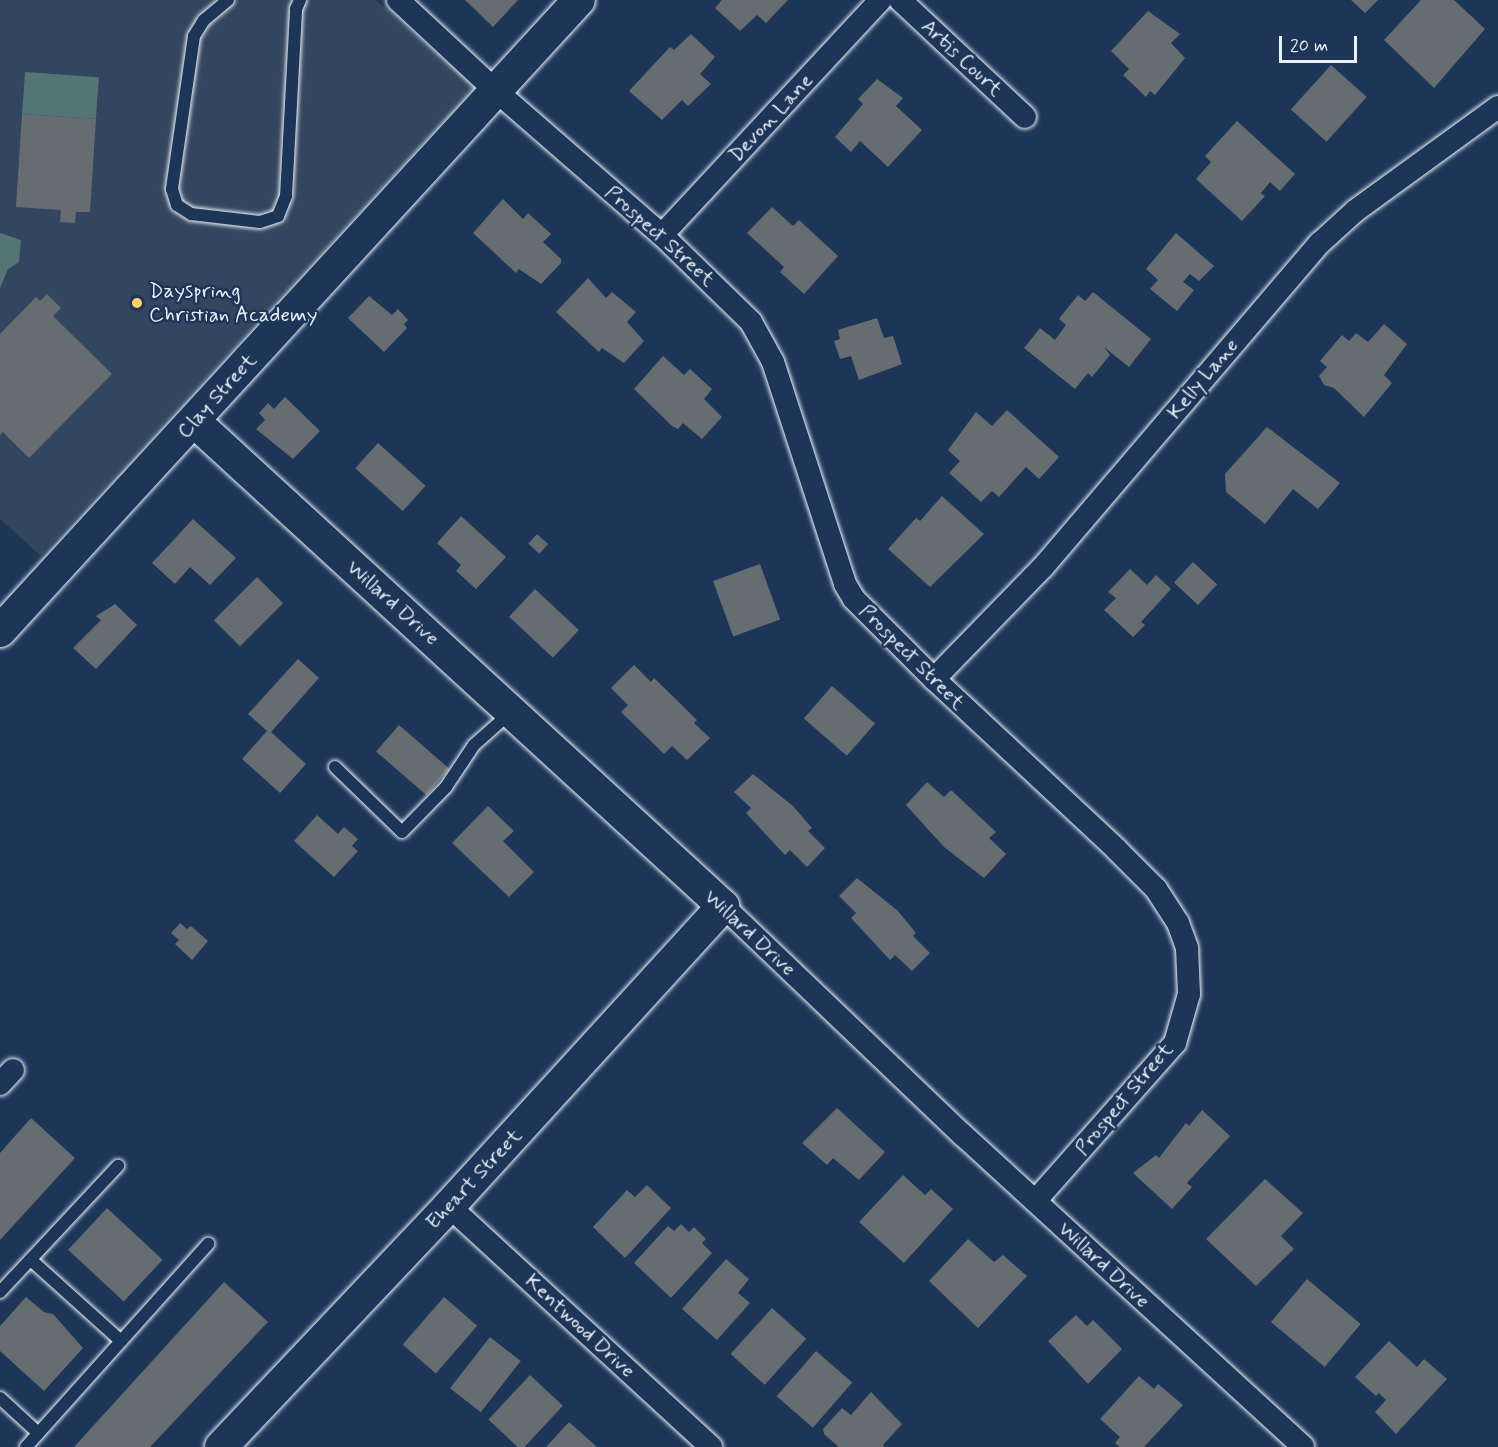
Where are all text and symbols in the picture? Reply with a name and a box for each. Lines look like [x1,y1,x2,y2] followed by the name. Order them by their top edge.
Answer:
[916,14,1008,102] street label: Artis Court
[1282,24,1360,62] scale bar
[1290,34,1328,58] text: 20 m
[724,69,818,167] street label: Devon Lane
[600,180,720,292] street label: Prospect Street
[149,278,321,328] place label: Dayspring Christian Academy
[130,296,144,310] marker: Dayspring Christian Academy
[1163,334,1243,424] street label: Kelly Lane
[172,348,262,444] street label: Clay Street
[342,555,444,651] street label: Willard Drive
[854,599,970,715] street label: Prospect Street
[700,885,800,981] street label: Willard Drive
[1069,1037,1179,1161] street label: Prospect Street
[421,1123,527,1235] street label: Eheart Street
[1054,1217,1154,1313] street label: Willard Drive
[520,1269,640,1383] street label: Kentwood Drive

